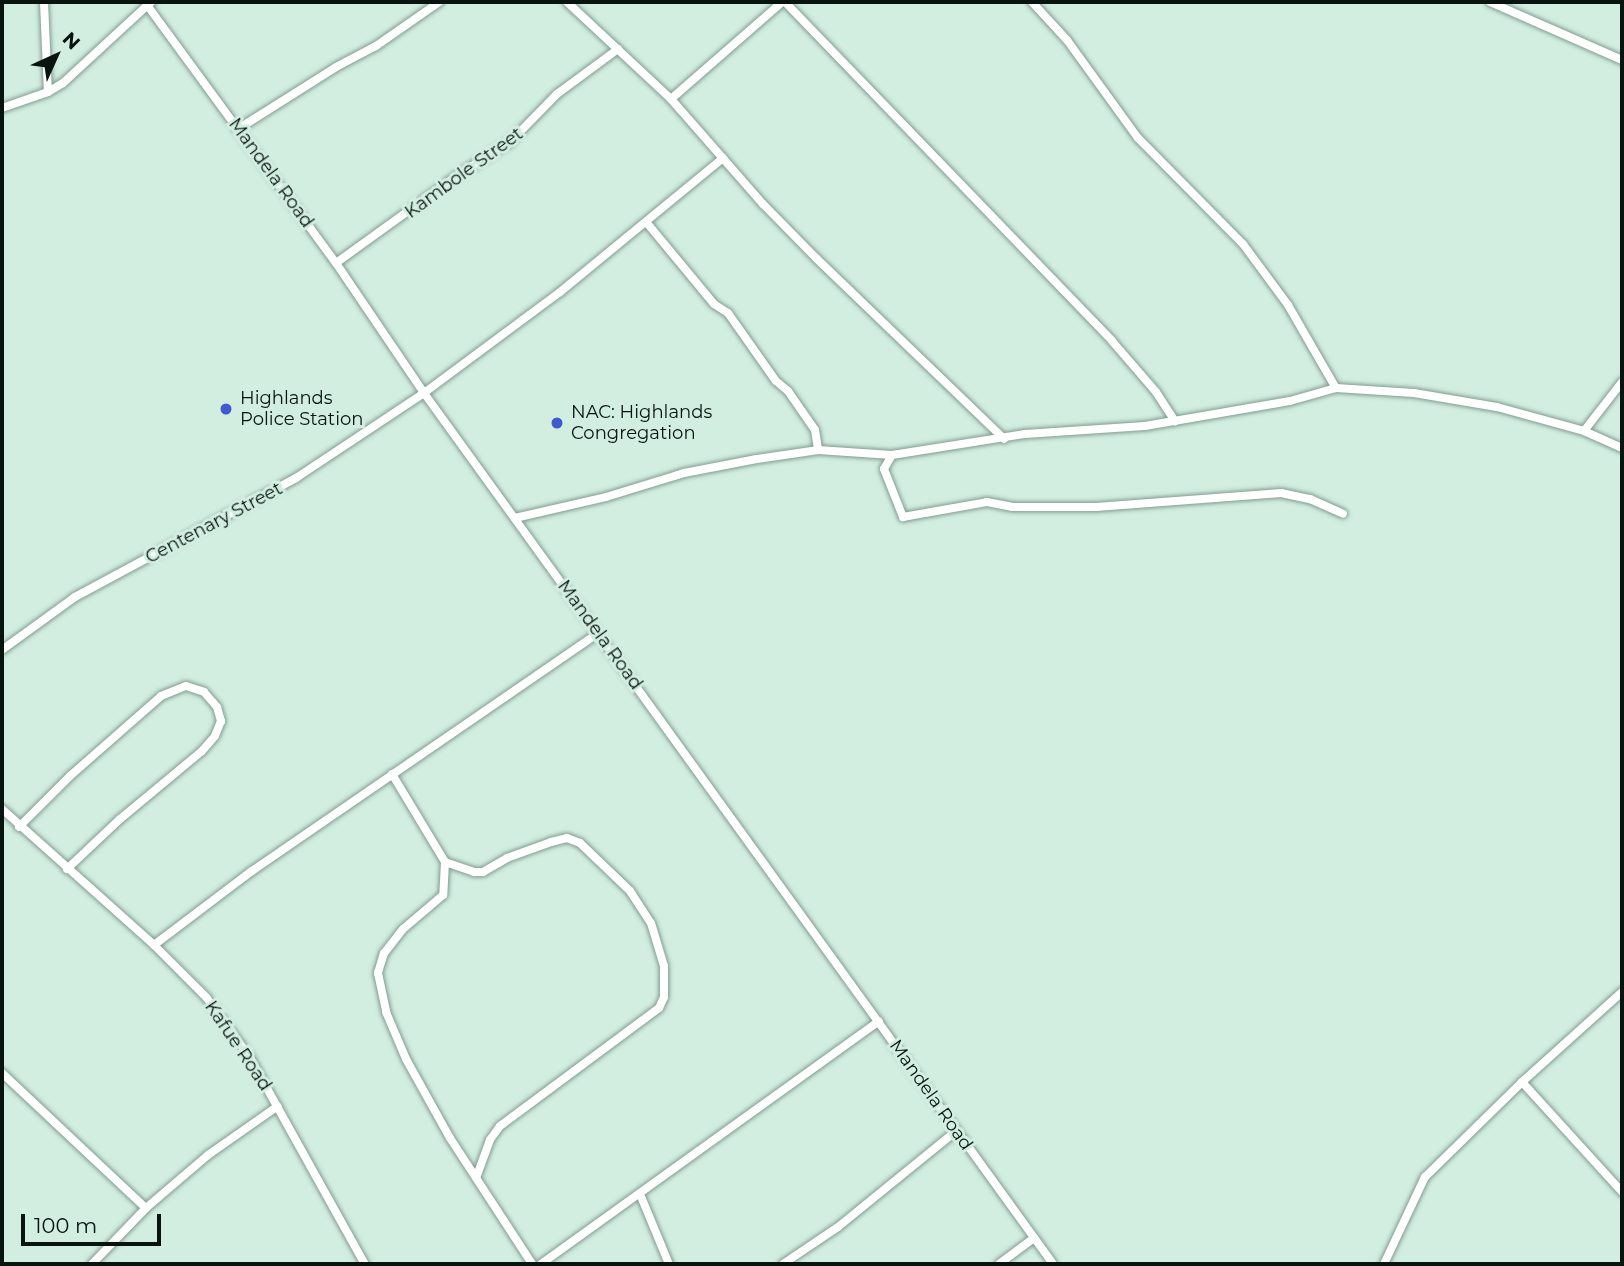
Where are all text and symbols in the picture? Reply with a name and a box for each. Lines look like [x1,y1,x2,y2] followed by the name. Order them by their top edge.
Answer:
[21,21,91,91] north arrow
[58,27,85,54] text: N
[224,114,318,232] street label: Mandela Road
[401,123,527,223] street label: Kambole Street
[240,388,363,430] place label: Highlands Police Station
[218,401,234,417] marker: Highlands Police Station
[571,402,712,444] place label: NAC: Highlands Congregation
[549,415,565,431] marker: NAC: Highlands Congregation
[142,478,286,568] street label: Centenary Street
[553,576,647,694] street label: Mandela Road
[200,997,276,1095] street label: Kafue Road
[885,1035,977,1155] street label: Mandela Road
[24,1200,164,1244] scale bar
[34,1213,97,1238] text: 100 m

